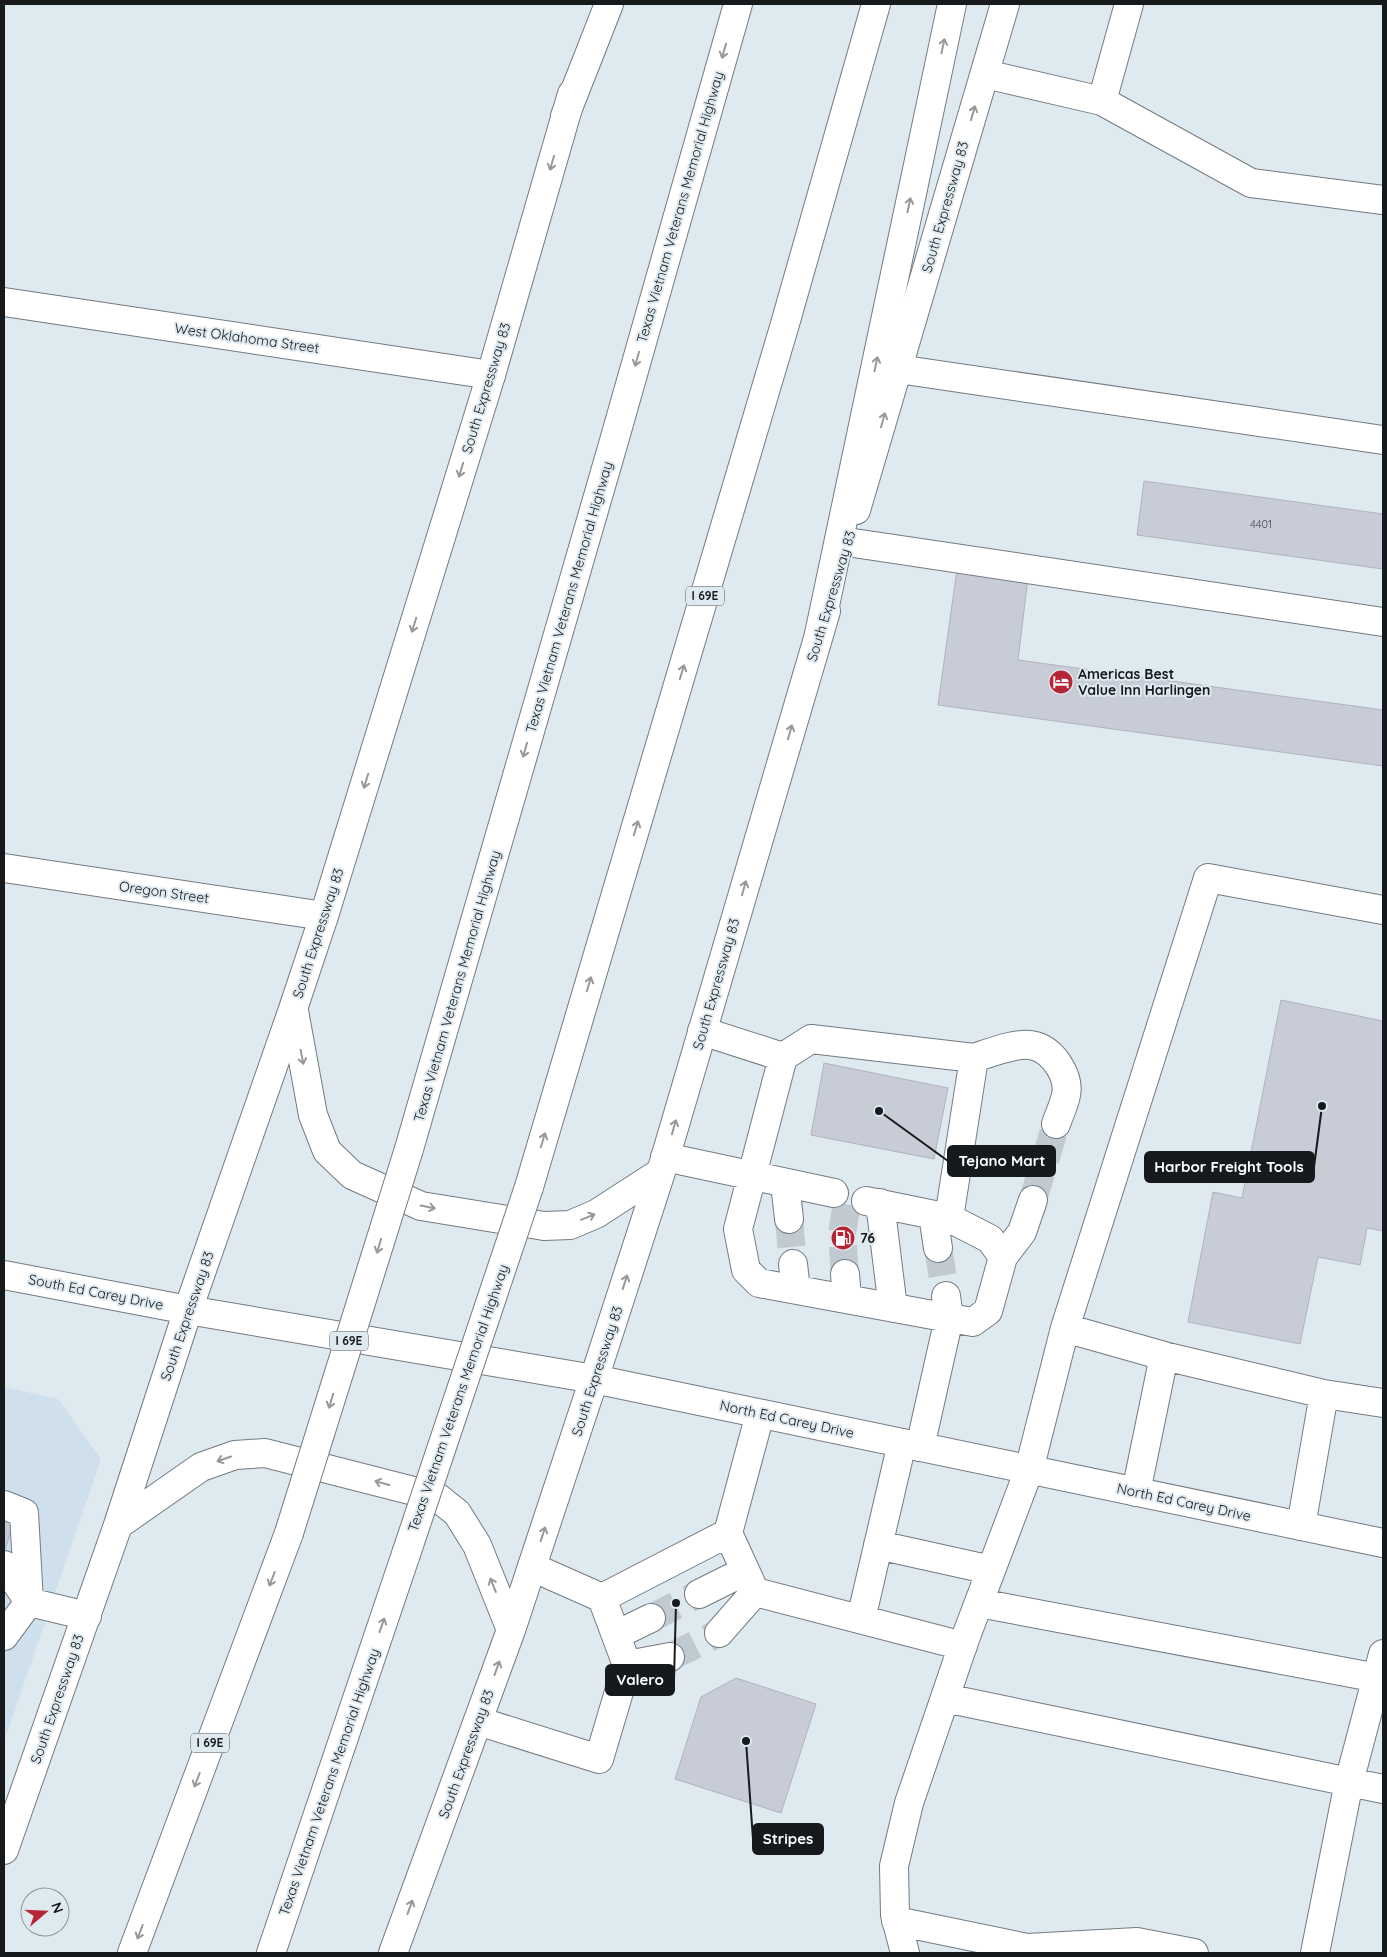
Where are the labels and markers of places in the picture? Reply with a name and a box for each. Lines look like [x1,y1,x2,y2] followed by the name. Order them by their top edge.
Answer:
[1078,665,1210,699] place label: Americas Best Value Inn Harlingen
[1048,669,1074,695] hotel icon: Americas Best Value Inn Harlingen
[948,1146,1055,1176] callout: Tejano Mart
[1145,1152,1314,1182] callout: Harbor Freight Tools
[830,1225,856,1251] fuel station icon: 76
[860,1229,875,1247] place label: 76
[606,1665,674,1695] callout: Valero
[753,1824,823,1854] callout: Stripes

